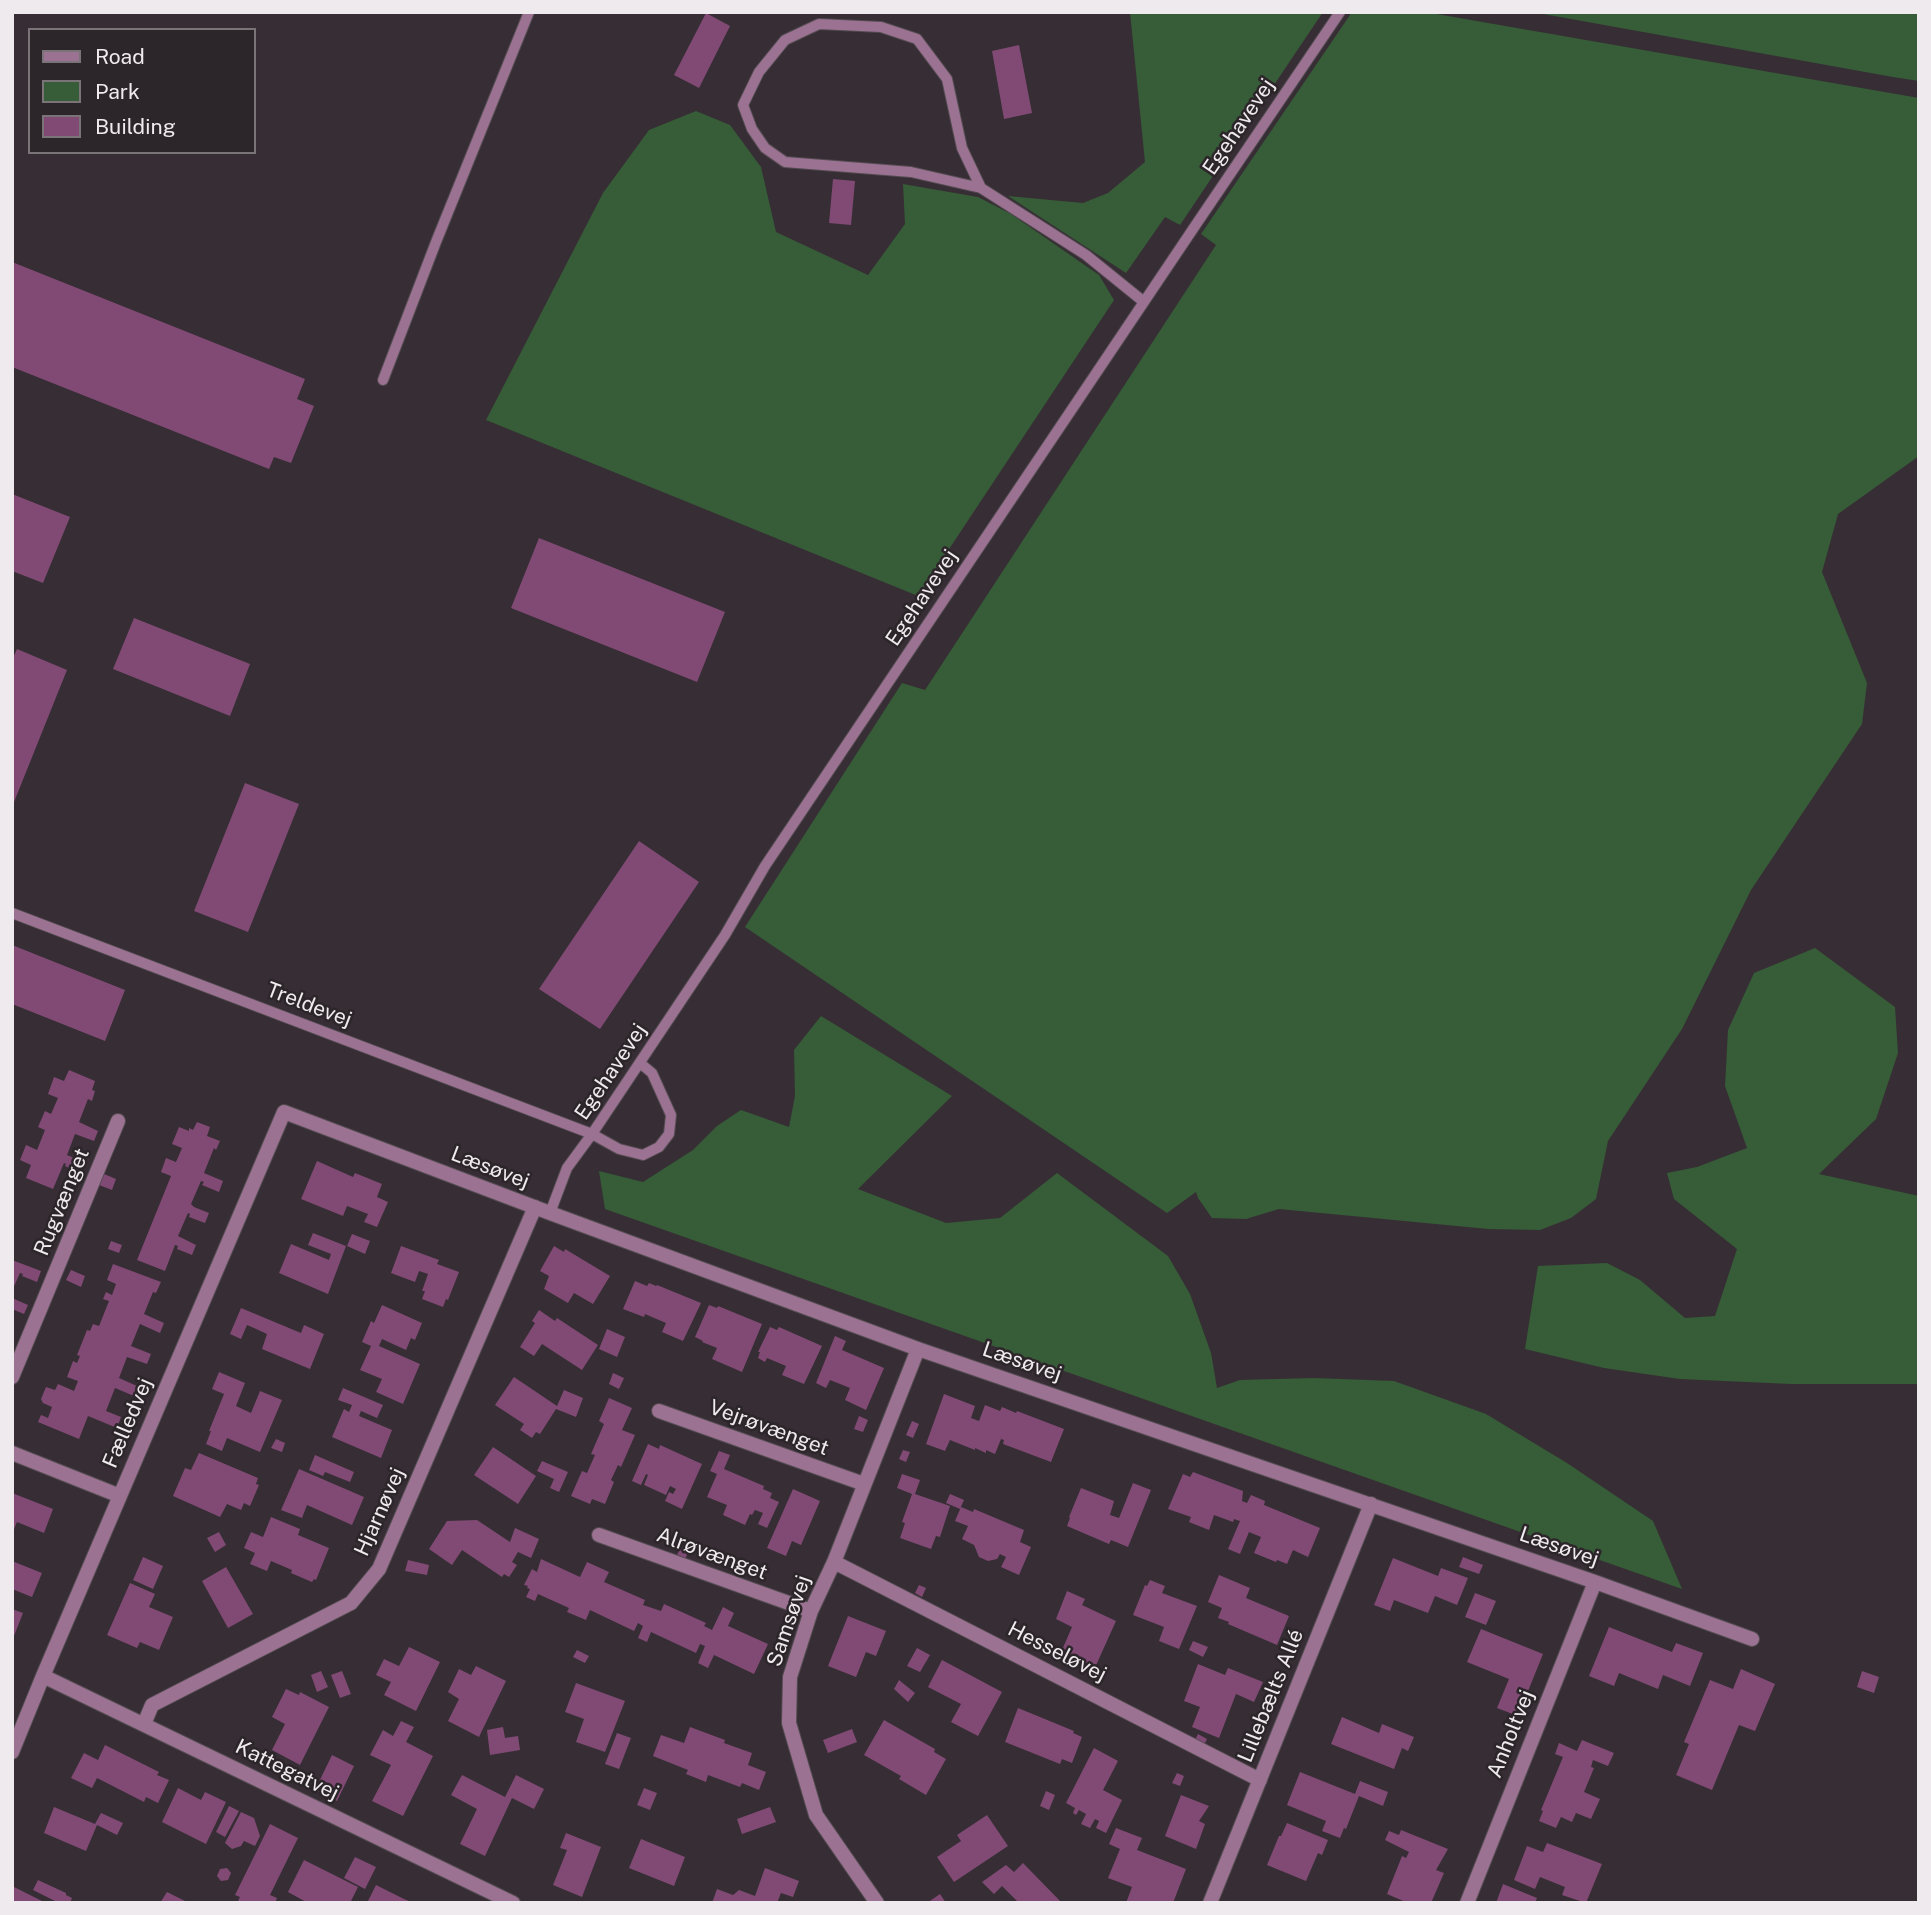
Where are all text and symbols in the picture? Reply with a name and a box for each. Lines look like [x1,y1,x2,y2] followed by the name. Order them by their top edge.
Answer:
[28,28,256,154] legend
[95,44,145,69] text: Road
[1198,74,1280,180] street label: Egehavevej
[95,79,140,104] text: Park
[95,114,176,139] text: Building
[881,545,963,651] street label: Egehavevej
[263,977,355,1033] street label: Treldevej
[570,1019,652,1125] street label: Egehavevej
[447,1142,533,1194] street label: Læsøvej
[29,1145,95,1259] street label: Rugvænget
[979,1337,1065,1387] street label: Læsøvej
[98,1374,158,1472] street label: Fælledvej
[706,1395,832,1461] street label: Vejrøvænget
[349,1464,411,1560] street label: Hjarnøvej
[653,1522,771,1586] street label: Alrøvænget
[1516,1522,1602,1572] street label: Læsøvej
[762,1572,816,1670] street label: Samsøvej
[1004,1616,1110,1688] street label: Hesseløvej
[1233,1626,1309,1766] street label: Lillebælts Allé
[1482,1686,1540,1782] street label: Anholtvej
[231,1734,343,1806] street label: Kattegatvej

